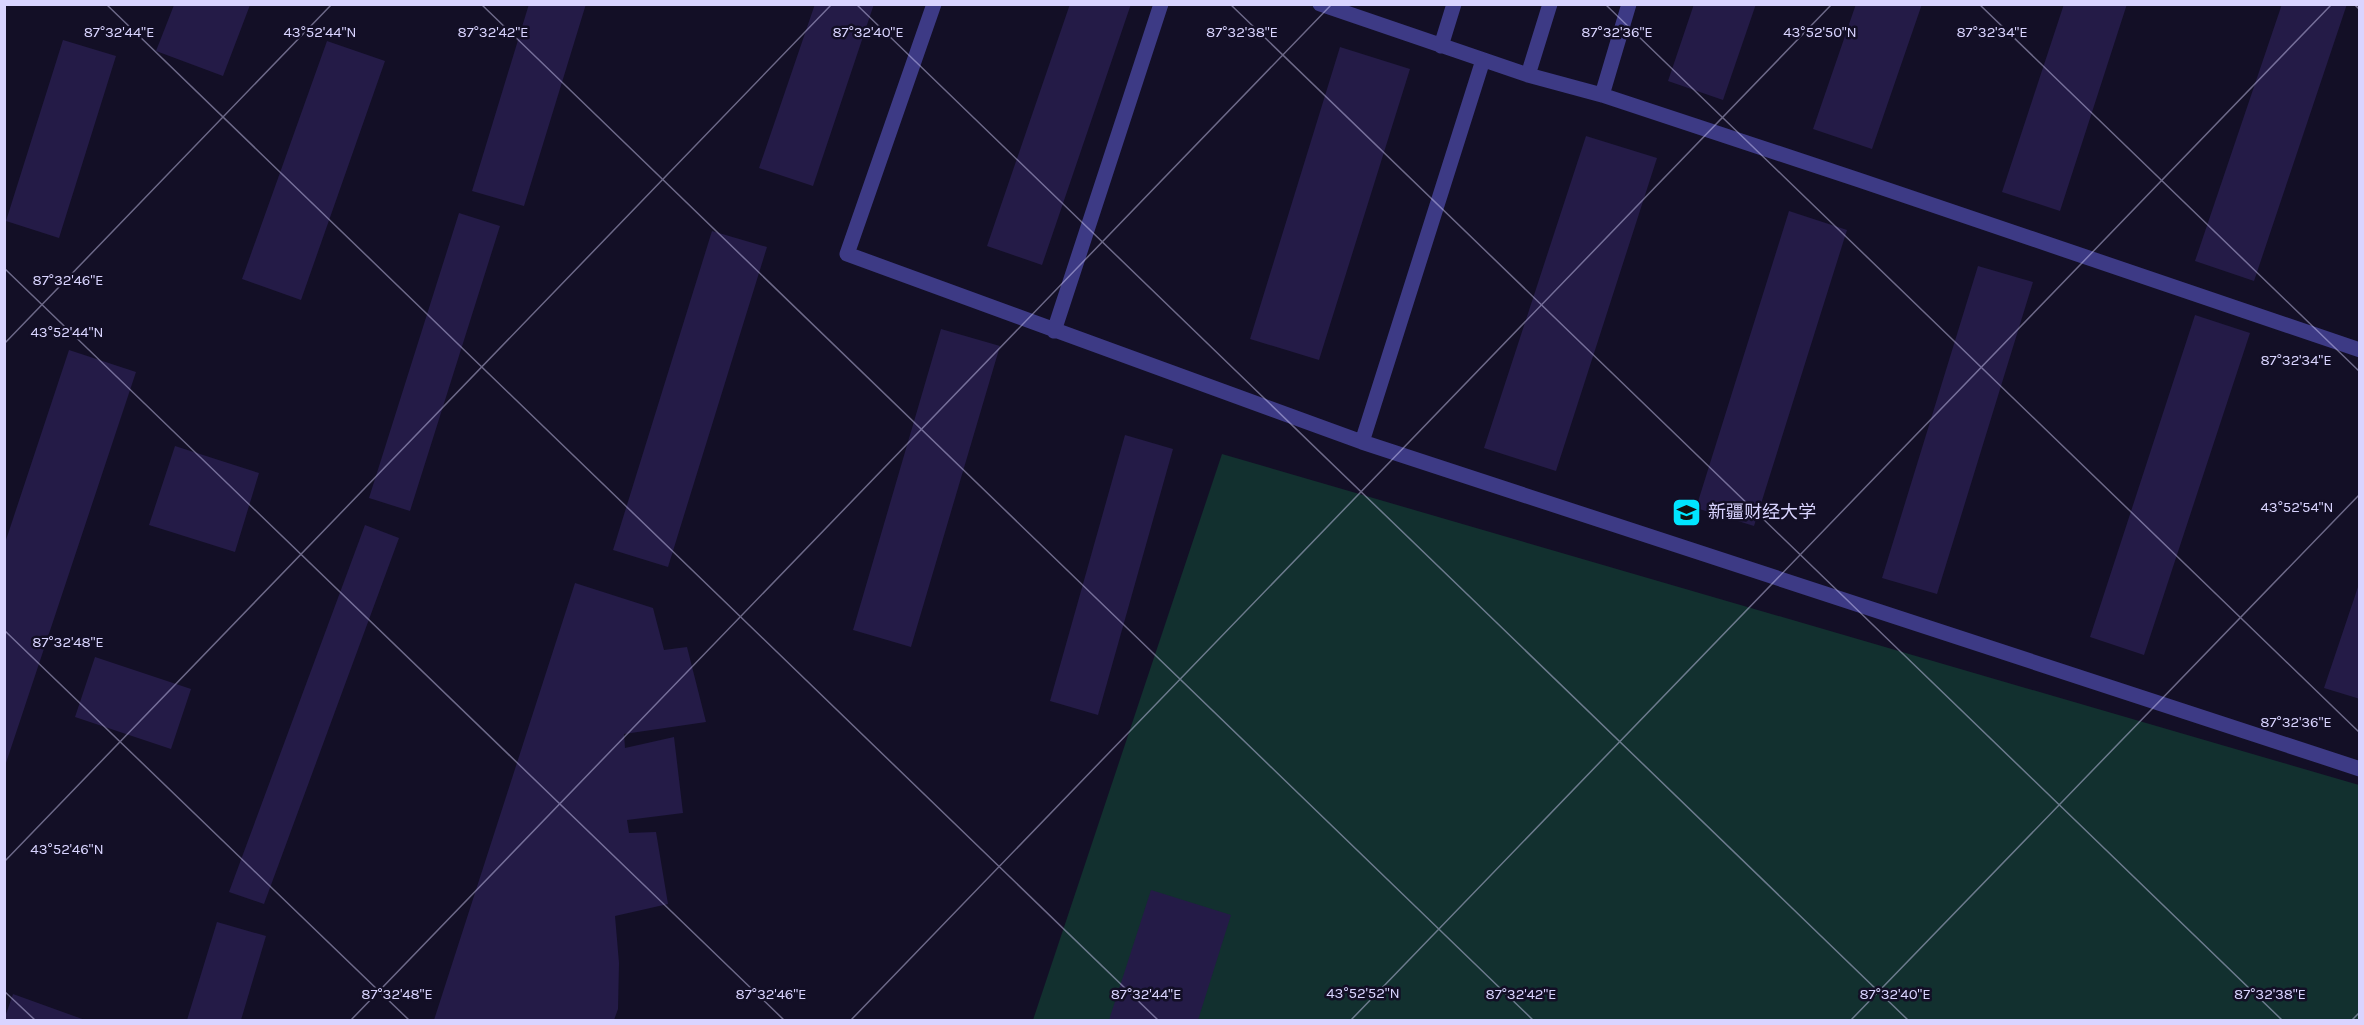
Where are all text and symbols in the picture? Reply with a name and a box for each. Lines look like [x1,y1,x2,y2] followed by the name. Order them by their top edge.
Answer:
[84,23,154,41] text: 87°32'44"E
[283,23,357,41] text: 43°52'44"N
[457,23,529,41] text: 87°32'42"E
[832,23,904,41] text: 87°32'40"E
[1206,23,1278,41] text: 87°32'38"E
[1581,23,1653,41] text: 87°32'36"E
[1783,23,1857,41] text: 43°52'50"N
[1956,23,2028,41] text: 87°32'34"E
[33,271,103,289] text: 87°32'46"E
[30,323,104,341] text: 43°52'44"N
[2260,351,2332,369] text: 87°32'34"E
[1671,496,1703,528] school or university icon: 新疆财经大学
[2260,498,2334,516] text: 43°52'54"N
[1708,501,1816,523] place label: 新疆财经大学
[32,633,104,651] text: 87°32'48"E
[2260,713,2332,731] text: 87°32'36"E
[30,840,104,858] text: 43°52'46"N
[1326,984,1400,1002] text: 43°52'52"N
[361,985,433,1003] text: 87°32'48"E
[736,985,806,1003] text: 87°32'46"E
[1111,985,1181,1003] text: 87°32'44"E
[1485,985,1557,1003] text: 87°32'42"E
[1859,985,1931,1003] text: 87°32'40"E
[2234,985,2306,1003] text: 87°32'38"E

